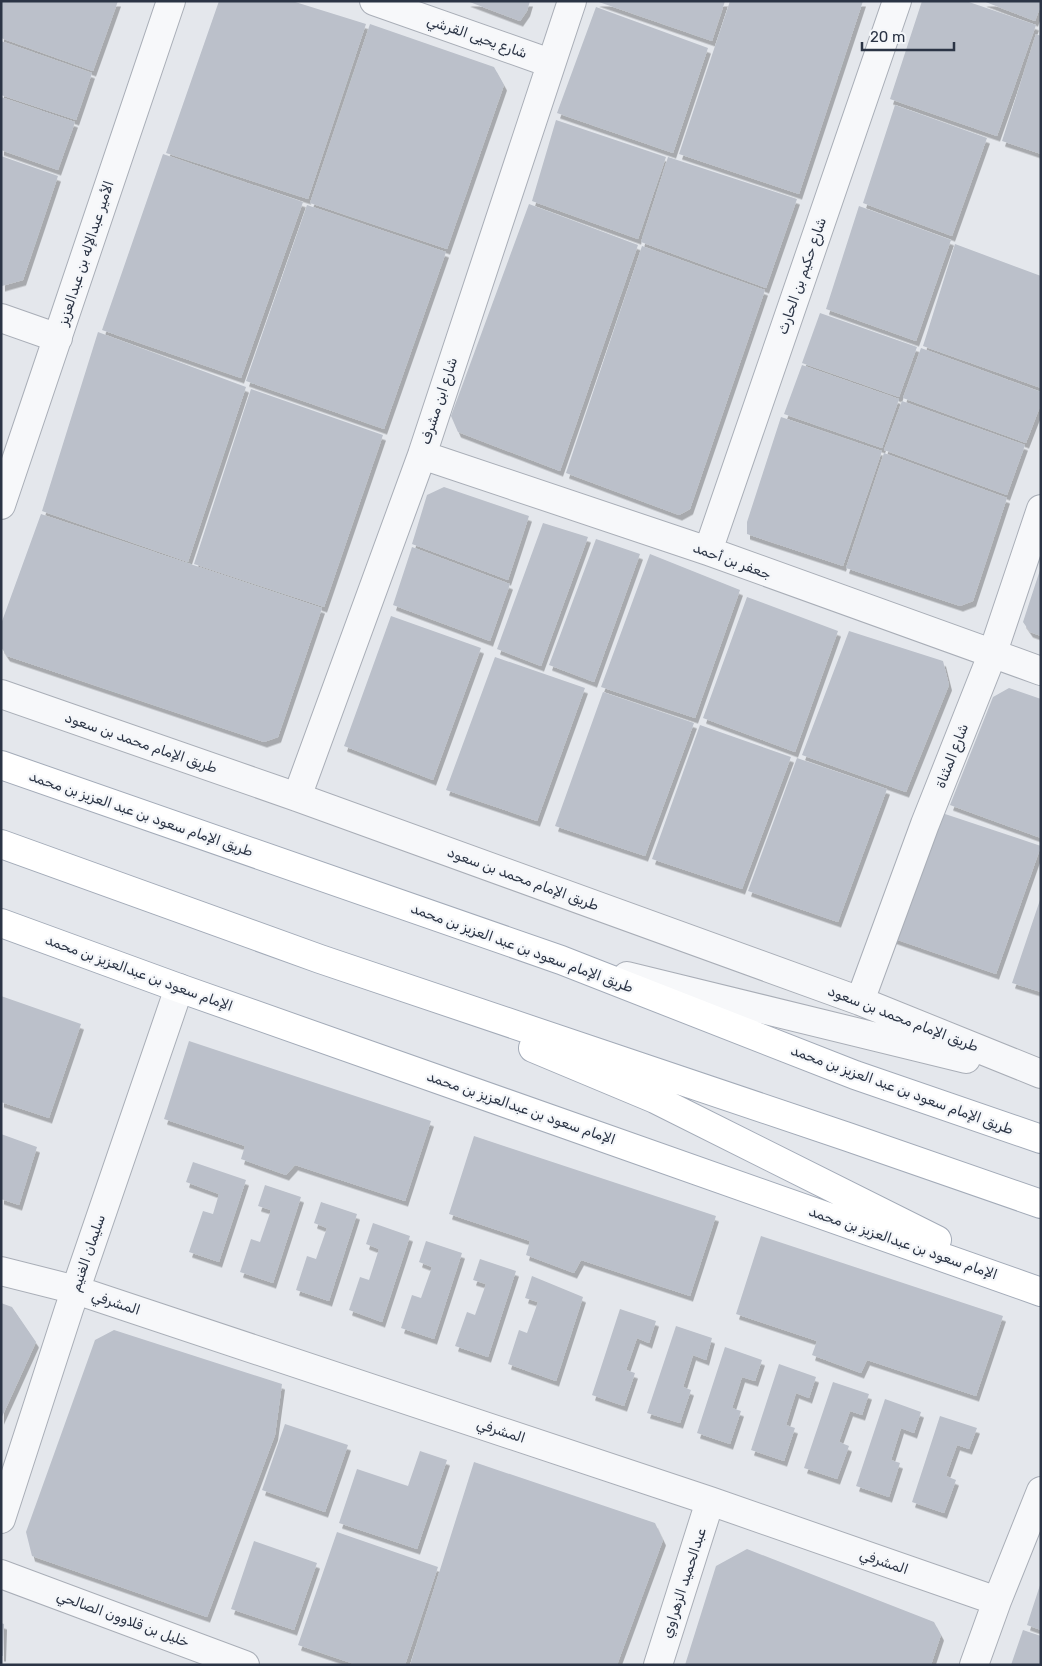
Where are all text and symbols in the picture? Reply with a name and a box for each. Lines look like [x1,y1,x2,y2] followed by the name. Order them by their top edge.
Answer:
[424,12,529,64] street label: شارع يحيى القرشي
[862,20,954,52] scale bar
[870,28,905,46] text: 20 m
[54,179,117,328] street label: الأمير عبدالإله بن عبدالعزيز
[774,215,832,337] street label: شارع حكيم بن الحارث
[417,355,463,447] street label: شارع ابن مشرف
[691,539,774,583] street label: جعفر بن أحمد
[62,709,220,778] street label: طريق الإمام محمد بن سعود
[932,721,974,791] street label: شارع المثناة
[26,768,255,861] street label: طريق الإمام سعود بن عبد العزيز بن محمد
[445,844,601,915] street label: طريق الإمام محمد بن سعود
[408,900,636,997] street label: طريق الإمام سعود بن عبد العزيز بن محمد
[43,931,235,1016] street label: الإمام سعود بن عبدالعزيز بن محمد
[825,982,981,1057] street label: طريق الإمام محمد بن سعود
[788,1042,1016,1139] street label: طريق الإمام سعود بن عبد العزيز بن محمد
[424,1068,617,1149] street label: الإمام سعود بن عبدالعزيز بن محمد
[806,1203,999,1284] street label: الإمام سعود بن عبدالعزيز بن محمد
[67,1212,109,1294] street label: سليمان الغنيم
[89,1287,142,1321] street label: المشرفي
[474,1415,527,1449] street label: المشرفي
[658,1525,711,1640] street label: عبدالحميد الزهراوي
[857,1546,910,1580] street label: المشرفي
[54,1587,192,1653] street label: خليل بن قلاوون الصالحي

